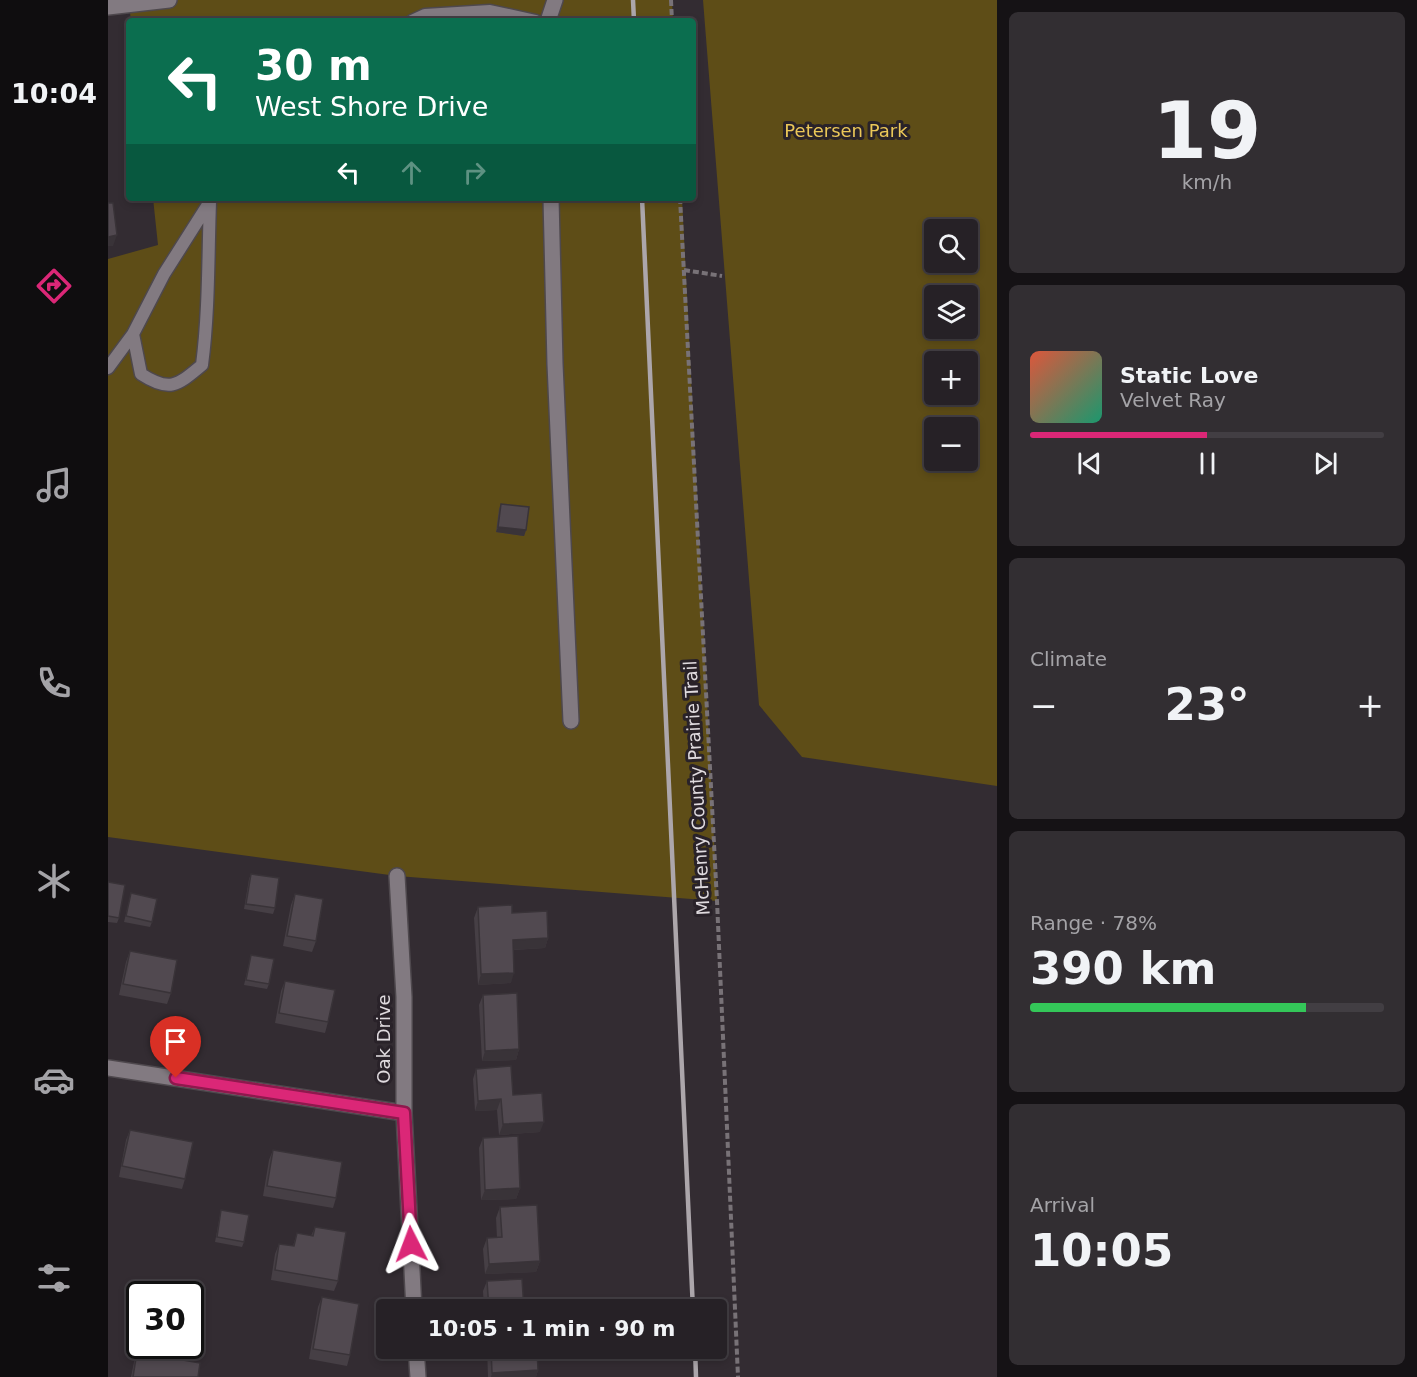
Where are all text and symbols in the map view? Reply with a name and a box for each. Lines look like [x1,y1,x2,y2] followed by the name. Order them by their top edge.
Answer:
[255,41,372,90] text: 30 m
[156,42,234,120] icon: left
[11,78,97,109] text: 10:04
[1153,86,1261,176] text: 19
[255,91,488,122] text: West Shore Drive
[784,120,908,141] park label: Petersen Park
[332,156,365,189] icon: left
[395,156,428,189] icon: ahead
[458,156,491,189] icon: right
[1182,170,1232,194] text: km/h
[924,219,978,471] map controls
[924,219,978,273] button: search
[33,265,75,307] icon: directions
[924,285,978,339] button: layers
[924,351,978,405] button: +
[1120,363,1258,388] text: Static Love
[1120,388,1226,412] text: Velvet Ray
[924,417,978,471] button: −
[1073,447,1106,480] icon: previous
[1191,447,1224,480] icon: pause
[1309,447,1342,480] icon: next
[33,464,75,506] icon: music
[1030,647,1107,671] text: Climate
[679,660,714,916] street label: McHenry County Prairie Trail
[33,662,75,704] icon: phone
[1164,678,1250,731] text: 23°
[1030,686,1058,725] text: −
[1356,686,1384,725] text: +
[33,860,75,902] icon: climate
[1030,911,1157,935] text: Range · 78%
[1030,942,1216,995] text: 390 km
[373,994,394,1084] street label: Oak Drive
[150,1016,201,1078] pin
[159,1025,192,1058] icon: arrive
[33,1059,75,1101] icon: car
[1030,1193,1095,1217] text: Arrival
[379,1212,443,1276] position arrow
[1030,1224,1173,1277] text: 10:05
[33,1257,75,1299] icon: filters
[126,1281,204,1359] speed limit sign: 30
[428,1316,675,1341] text: 10:05 · 1 min · 90 m

